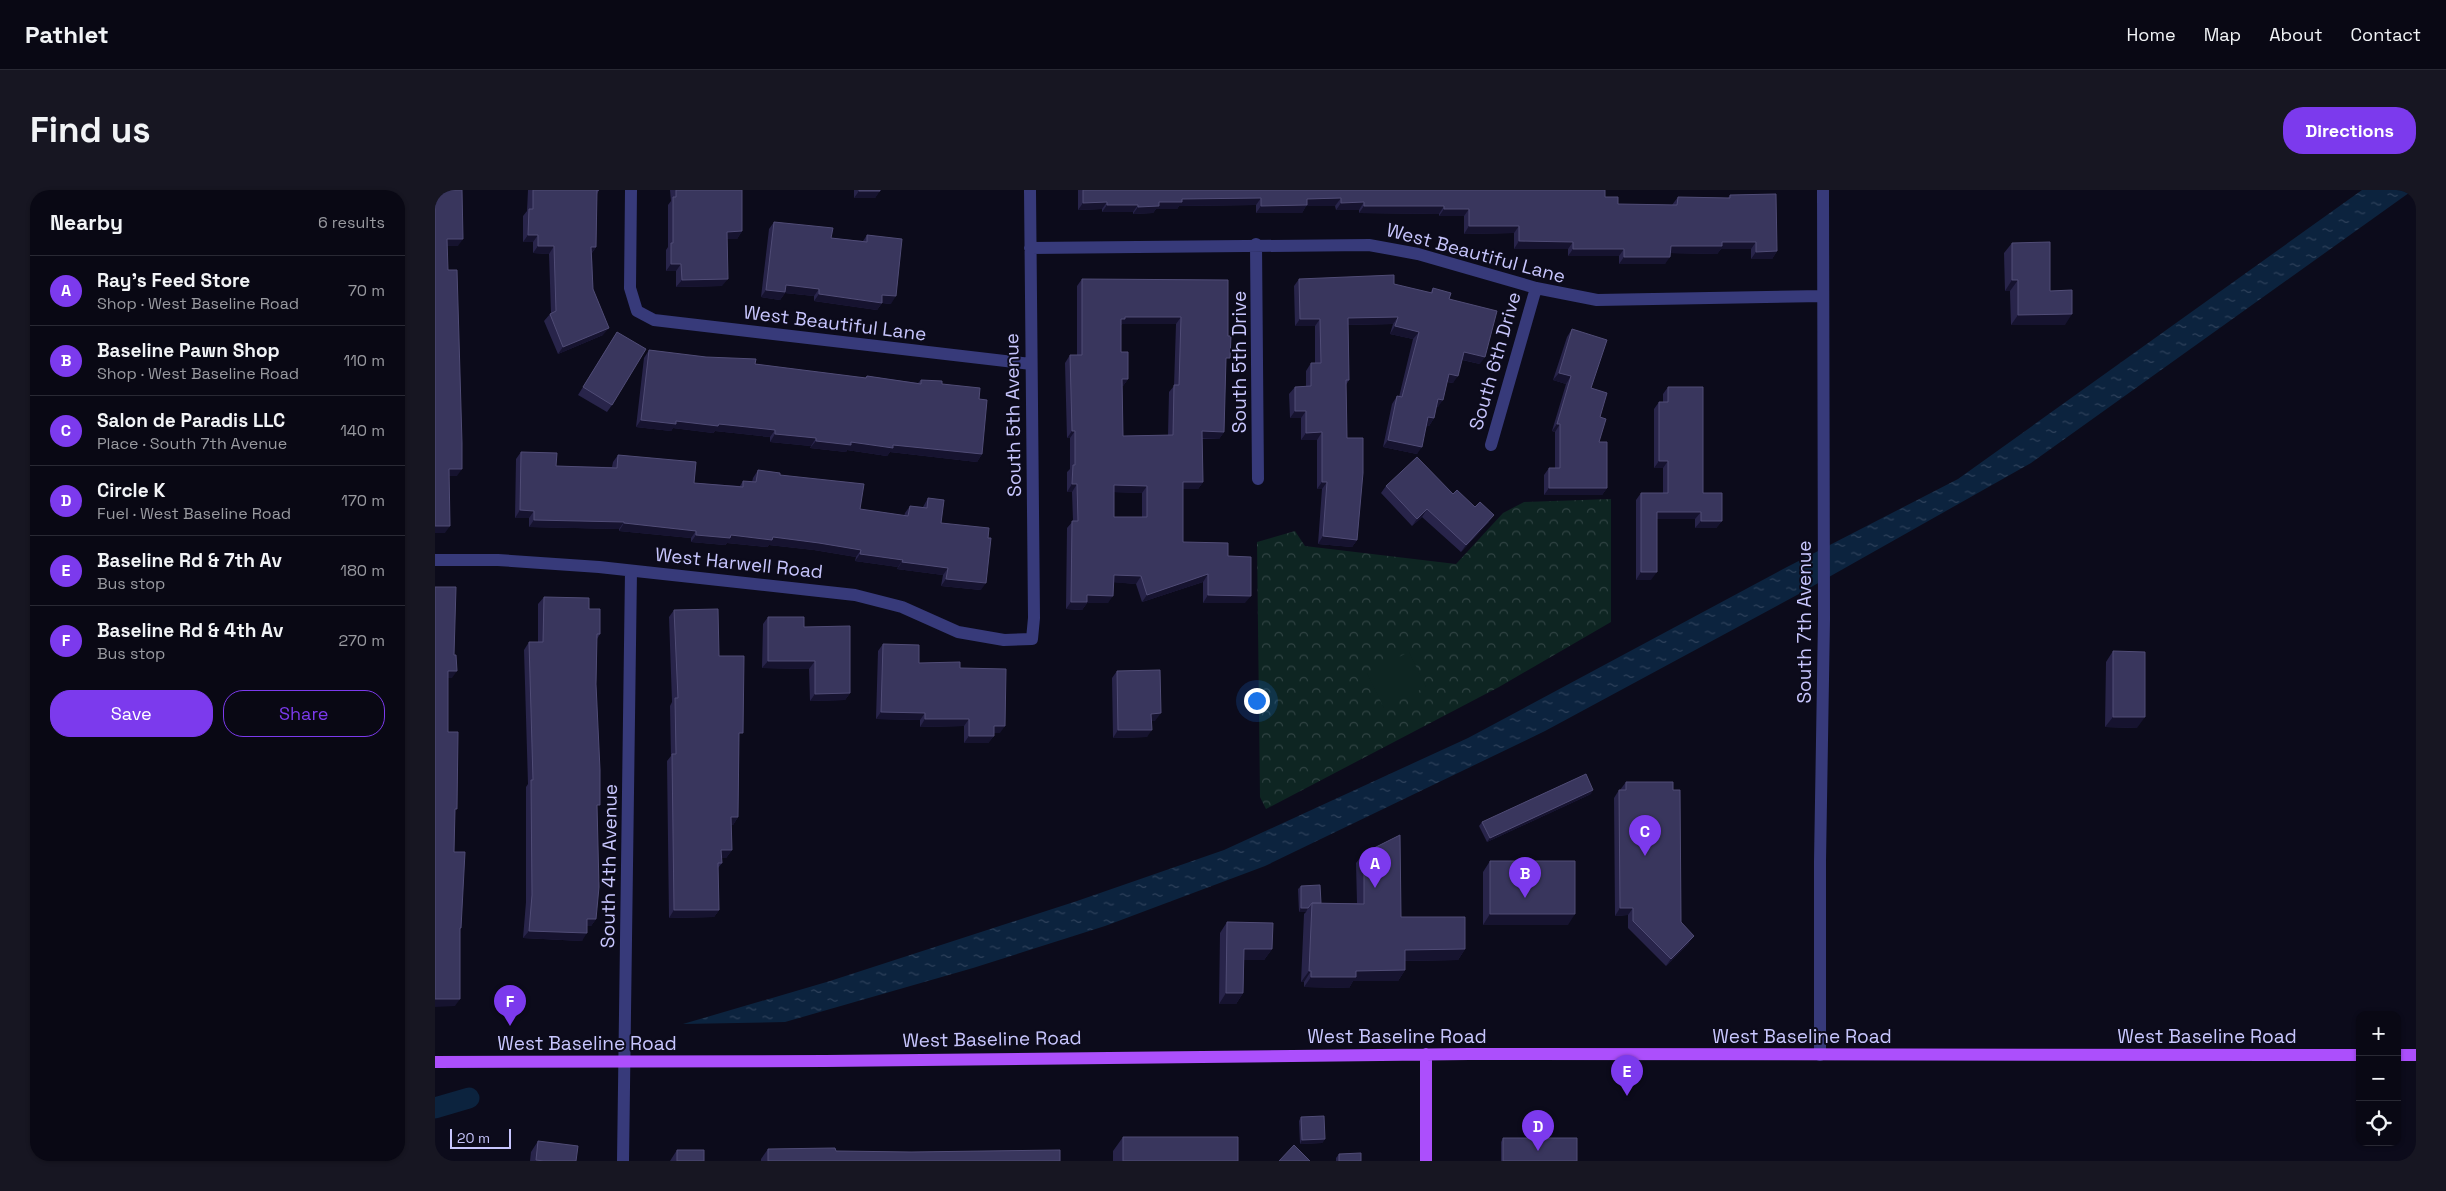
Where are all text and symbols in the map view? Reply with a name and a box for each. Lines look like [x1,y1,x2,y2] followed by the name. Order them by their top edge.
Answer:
[25,19,109,50] text: Pathlet
[2127,23,2176,46] text: Home
[2204,23,2241,46] text: Map
[2269,23,2323,46] text: About
[2351,23,2421,46] text: Contact
[2283,107,2416,154] button: Directions
[30,108,151,152] text: Find us
[50,209,123,236] text: Nearby
[318,212,385,233] text: 6 results
[1384,217,1568,289] street label: West Beautiful Lane
[97,268,250,293] text: Ray's Feed Store
[61,280,71,301] text: A
[348,280,385,301] text: 70 m
[1463,289,1527,433] street label: South 6th Drive
[1227,291,1252,433] street label: South 5th Drive
[97,293,299,314] text: Shop · West Baseline Road
[742,299,928,347] street label: West Beautiful Lane
[999,333,1027,497] street label: South 5th Avenue
[97,338,280,363] text: Baseline Pawn Shop
[61,350,71,371] text: B
[343,350,385,371] text: 110 m
[97,363,299,384] text: Shop · West Baseline Road
[97,408,285,433] text: Salon de Paradis LLC
[61,420,71,441] text: C
[340,420,385,441] text: 140 m
[97,433,287,454] text: Place · South 7th Avenue
[97,478,165,503] text: Circle K
[61,490,71,511] text: D
[341,490,385,511] text: 170 m
[97,503,291,524] text: Fuel · West Baseline Road
[1792,540,1817,704] street label: South 7th Avenue
[654,542,824,584] street label: West Harwell Road
[97,548,282,573] text: Baseline Rd & 7th Av
[62,560,70,581] text: E
[340,560,385,581] text: 180 m
[97,573,165,594] text: Bus stop
[97,618,283,643] text: Baseline Rd & 4th Av
[62,630,70,651] text: F
[338,630,385,651] text: 270 m
[97,643,165,664] text: Bus stop
[1244,688,1270,714] your location
[50,690,213,737] button: Save
[223,690,385,737] button: Share
[595,784,623,948] street label: South 4th Avenue
[1629,815,1661,856] pin: C
[1359,847,1391,888] pin: A
[1509,857,1541,898] pin: B
[494,985,526,1026] pin: F
[2356,1011,2401,1146] map controls
[2356,1011,2401,1056] button: +
[1307,1024,1487,1049] street label: West Baseline Road
[1712,1024,1892,1049] street label: West Baseline Road
[2117,1024,2297,1049] street label: West Baseline Road
[902,1025,1082,1053] street label: West Baseline Road
[497,1031,677,1056] street label: West Baseline Road
[1611,1055,1643,1096] pin: E
[2356,1056,2401,1101] button: −
[2356,1101,2401,1146] button: locate
[1522,1110,1554,1151] pin: D
[450,1126,511,1149] scale bar
[457,1129,490,1147] text: 20 m

